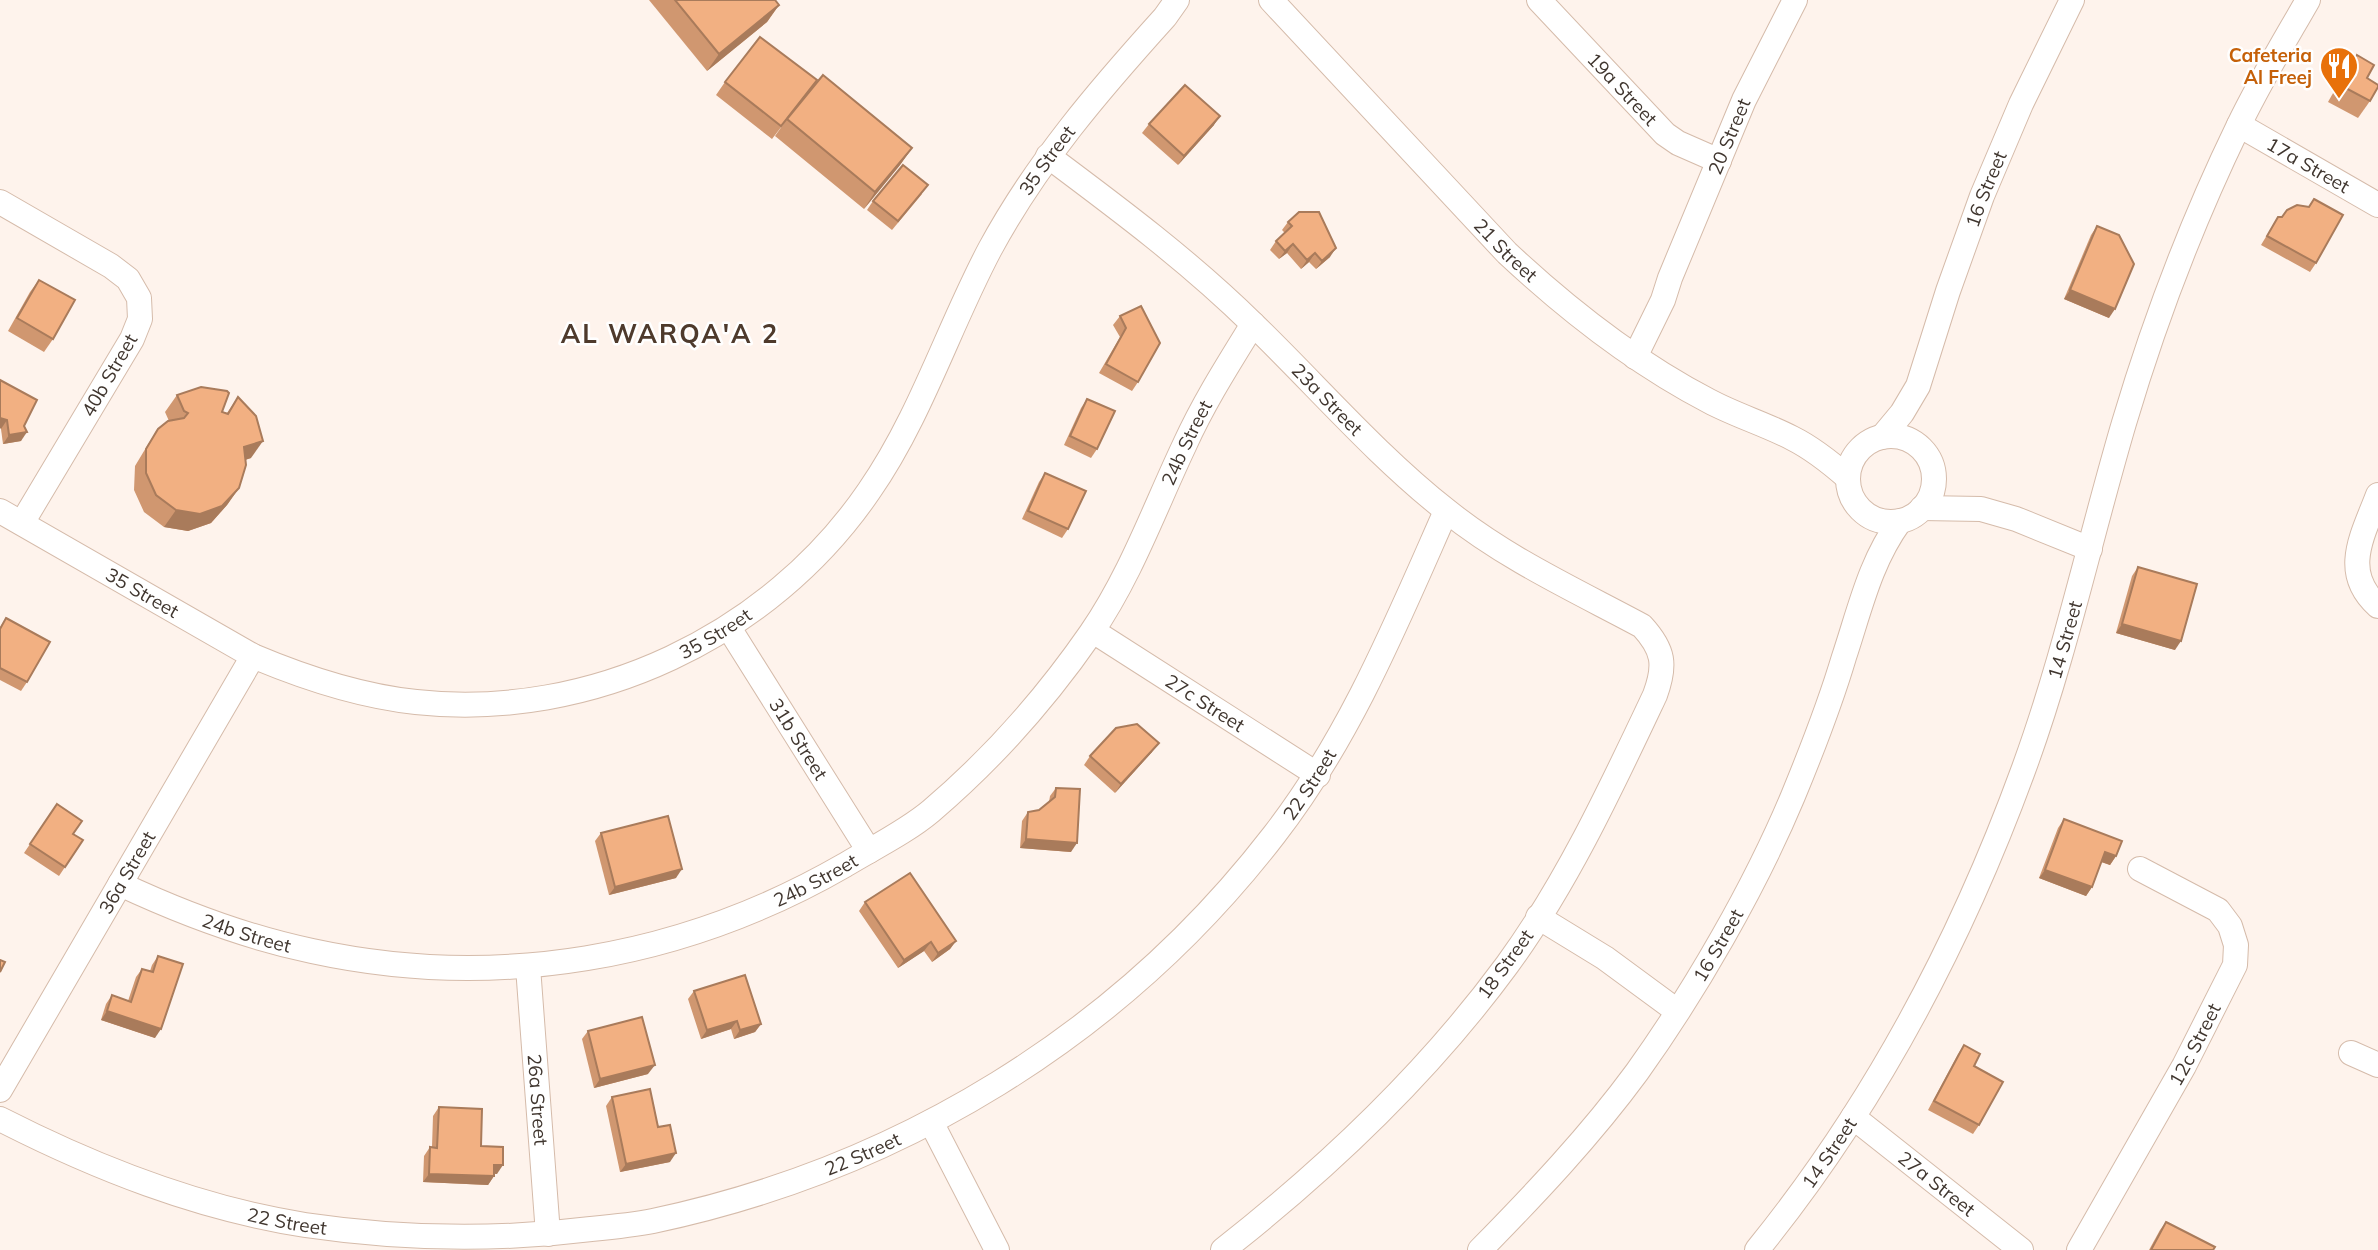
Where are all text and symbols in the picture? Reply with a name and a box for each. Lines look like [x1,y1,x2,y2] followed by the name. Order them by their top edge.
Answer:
[2229,43,2312,89] place label: Cafeteria Al Freej
[2318,45,2360,100] restaurant icon: Cafeteria Al Freej
[1582,47,1663,131] street label: 19a Street
[1702,94,1756,178] street label: 20 Street
[1014,120,1080,200] street label: 35 Street
[2263,132,2354,198] street label: 17a Street
[1960,147,2012,230] street label: 16 Street
[1469,213,1543,287] street label: 21 Street
[561,317,779,350] district label: AL WARQA'A 2
[76,329,142,421] street label: 40b Street
[1287,358,1368,441] street label: 23a Street
[1156,395,1217,489] street label: 24b Street
[101,562,183,623] street label: 35 Street
[2042,598,2087,682] street label: 14 Street
[675,602,756,664] street label: 35 Street
[1161,668,1250,737] street label: 27c Street
[764,694,833,784] street label: 31b Street
[1277,744,1341,825] street label: 22 Street
[93,826,161,918] street label: 36a Street
[770,848,862,912] street label: 24b Street
[1687,904,1748,986] street label: 16 Street
[199,908,294,958] street label: 24b Street
[1472,924,1539,1004] street label: 18 Street
[2163,999,2226,1090] street label: 12c Street
[523,1053,553,1147] street label: 26a Street
[1796,1113,1862,1193] street label: 14 Street
[821,1127,905,1181] street label: 22 Street
[1893,1146,1981,1222] street label: 27a Street
[245,1202,329,1240] street label: 22 Street

